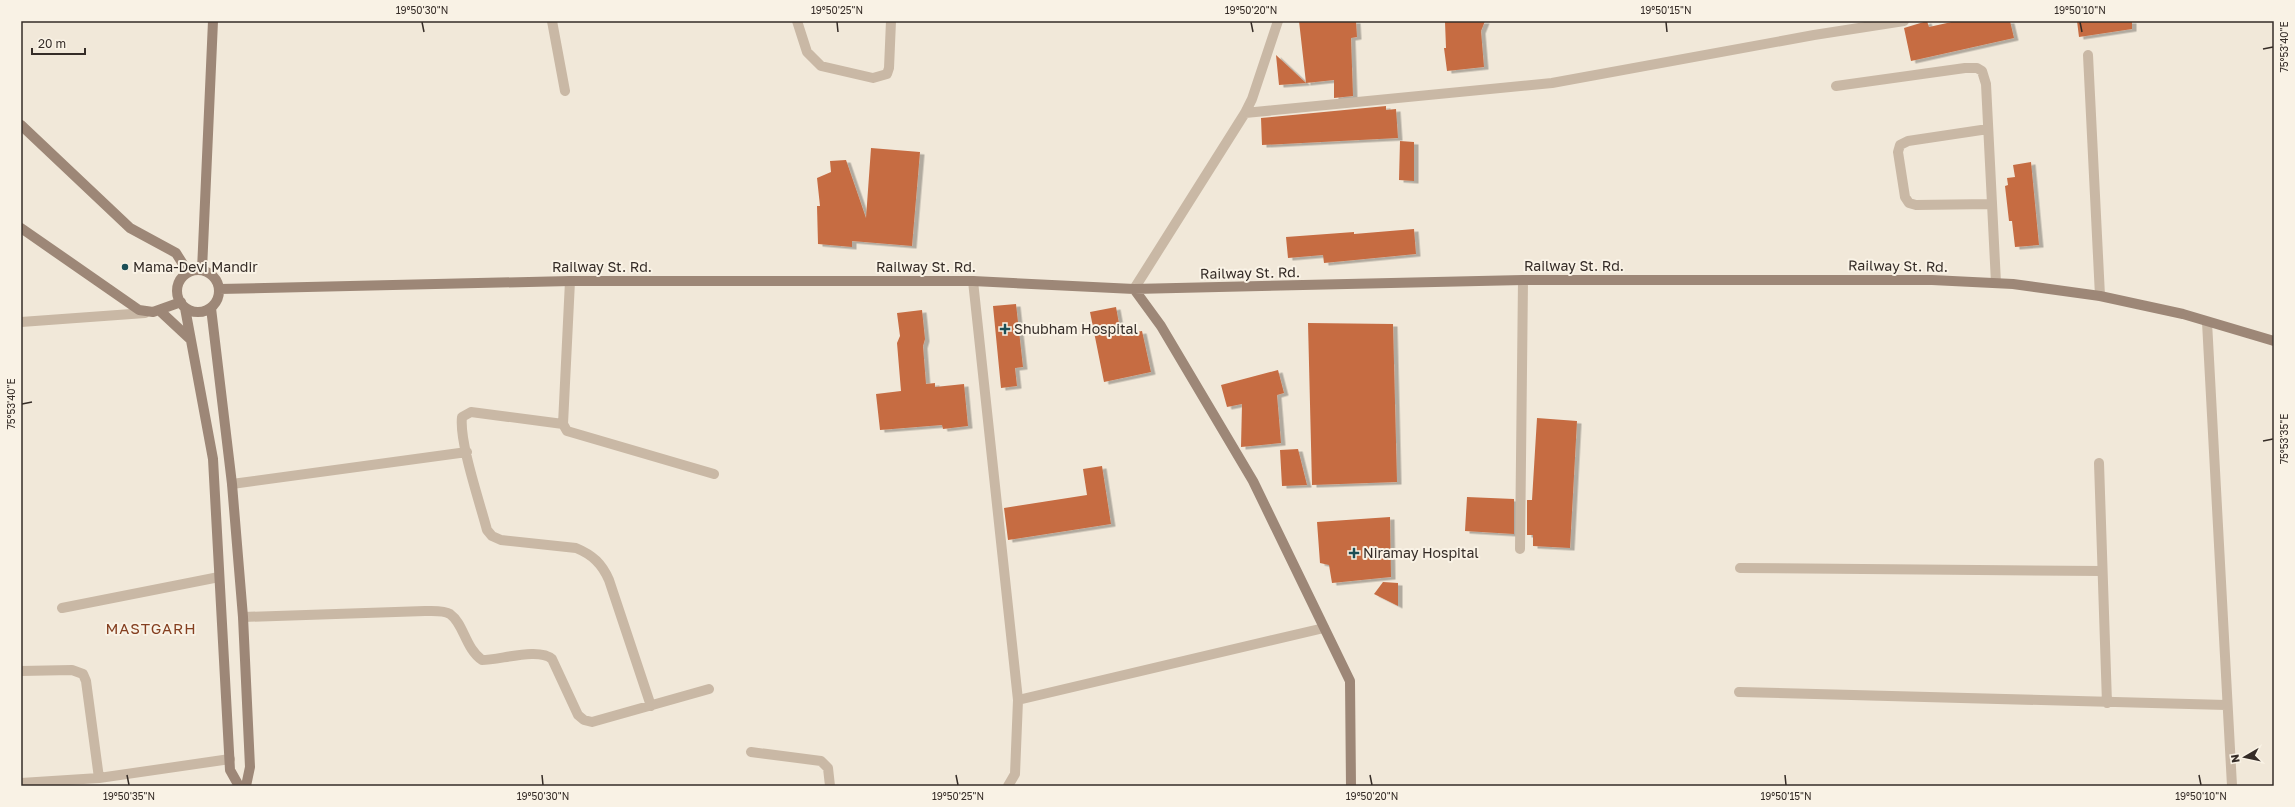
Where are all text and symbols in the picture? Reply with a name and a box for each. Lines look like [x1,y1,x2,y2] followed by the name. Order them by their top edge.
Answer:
[396,4,448,16] text: 19°50'30"N
[811,4,863,16] text: 19°50'25"N
[1225,4,1277,16] text: 19°50'20"N
[1640,4,1692,16] text: 19°50'15"N
[2054,4,2106,16] text: 19°50'10"N
[2278,21,2290,73] text: 75°53'40"E
[32,30,85,56] scale bar
[38,36,66,51] text: 20 m
[1848,256,1948,275] street label: Railway St. Rd.
[1524,257,1624,274] street label: Railway St. Rd.
[133,258,258,275] place label: Mama-Devi Mandir
[552,258,652,275] street label: Railway St. Rd.
[876,258,976,275] street label: Railway St. Rd.
[120,262,130,272] marker: Mama-Devi Mandir
[1200,263,1300,282] street label: Railway St. Rd.
[1014,320,1138,337] place label: Shubham Hospital
[999,323,1011,335] marker: Shubham Hospital
[5,378,17,430] text: 75°53'40"E
[2278,414,2290,464] text: 75°53'35"E
[1363,544,1479,561] place label: Niramay Hospital
[1348,547,1360,559] marker: Niramay Hospital
[105,619,197,637] district label: MASTGARH
[2225,737,2265,777] north arrow
[2228,753,2242,764] text: N
[103,790,155,802] text: 19°50'35"N
[517,790,569,802] text: 19°50'30"N
[932,790,984,802] text: 19°50'25"N
[1346,790,1398,802] text: 19°50'20"N
[1760,790,1812,802] text: 19°50'15"N
[2175,790,2227,802] text: 19°50'10"N

